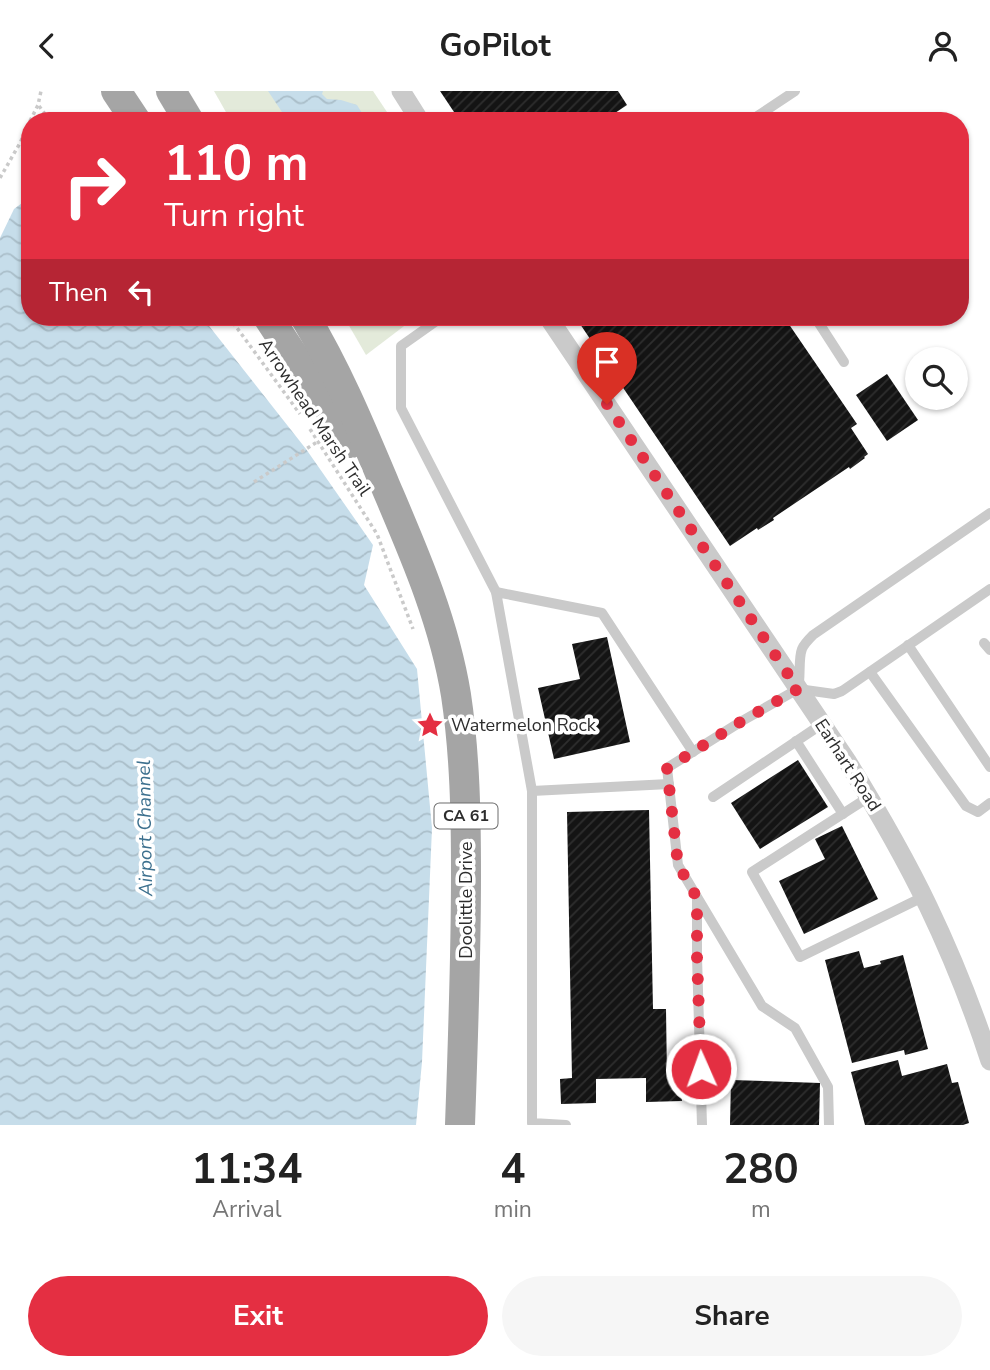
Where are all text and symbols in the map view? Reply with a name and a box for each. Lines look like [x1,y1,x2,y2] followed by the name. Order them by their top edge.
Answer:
[439,24,551,67] text: GoPilot
[28,27,66,65] icon: back
[924,27,962,65] icon: person
[164,130,308,197] text: 110 m
[49,140,140,231] icon: right
[164,194,304,237] text: Turn right
[122,273,160,311] icon: left
[49,275,108,310] text: Then
[577,332,637,404] pin
[253,334,377,501] street label: Arrowhead Marsh Trail
[588,343,626,381] icon: arrive
[905,347,968,410] map controls
[905,347,968,410] button: search
[415,710,445,740] place icon: Watermelon Rock
[451,713,597,737] place label: Watermelon Rock
[809,714,887,816] street label: Earhart Road
[131,760,159,897] water label: Airport Channel
[434,803,498,829] road number: CA 61
[454,841,478,959] street label: Doolittle Drive
[664,1032,738,1106] position arrow
[191,1141,302,1198] text: 11:34
[500,1141,525,1198] text: 4
[723,1141,799,1198] text: 280
[212,1194,281,1225] text: Arrival
[494,1194,532,1225] text: min
[751,1194,771,1225] text: m
[28,1276,488,1356] button: Exit
[502,1276,962,1356] button: Share

